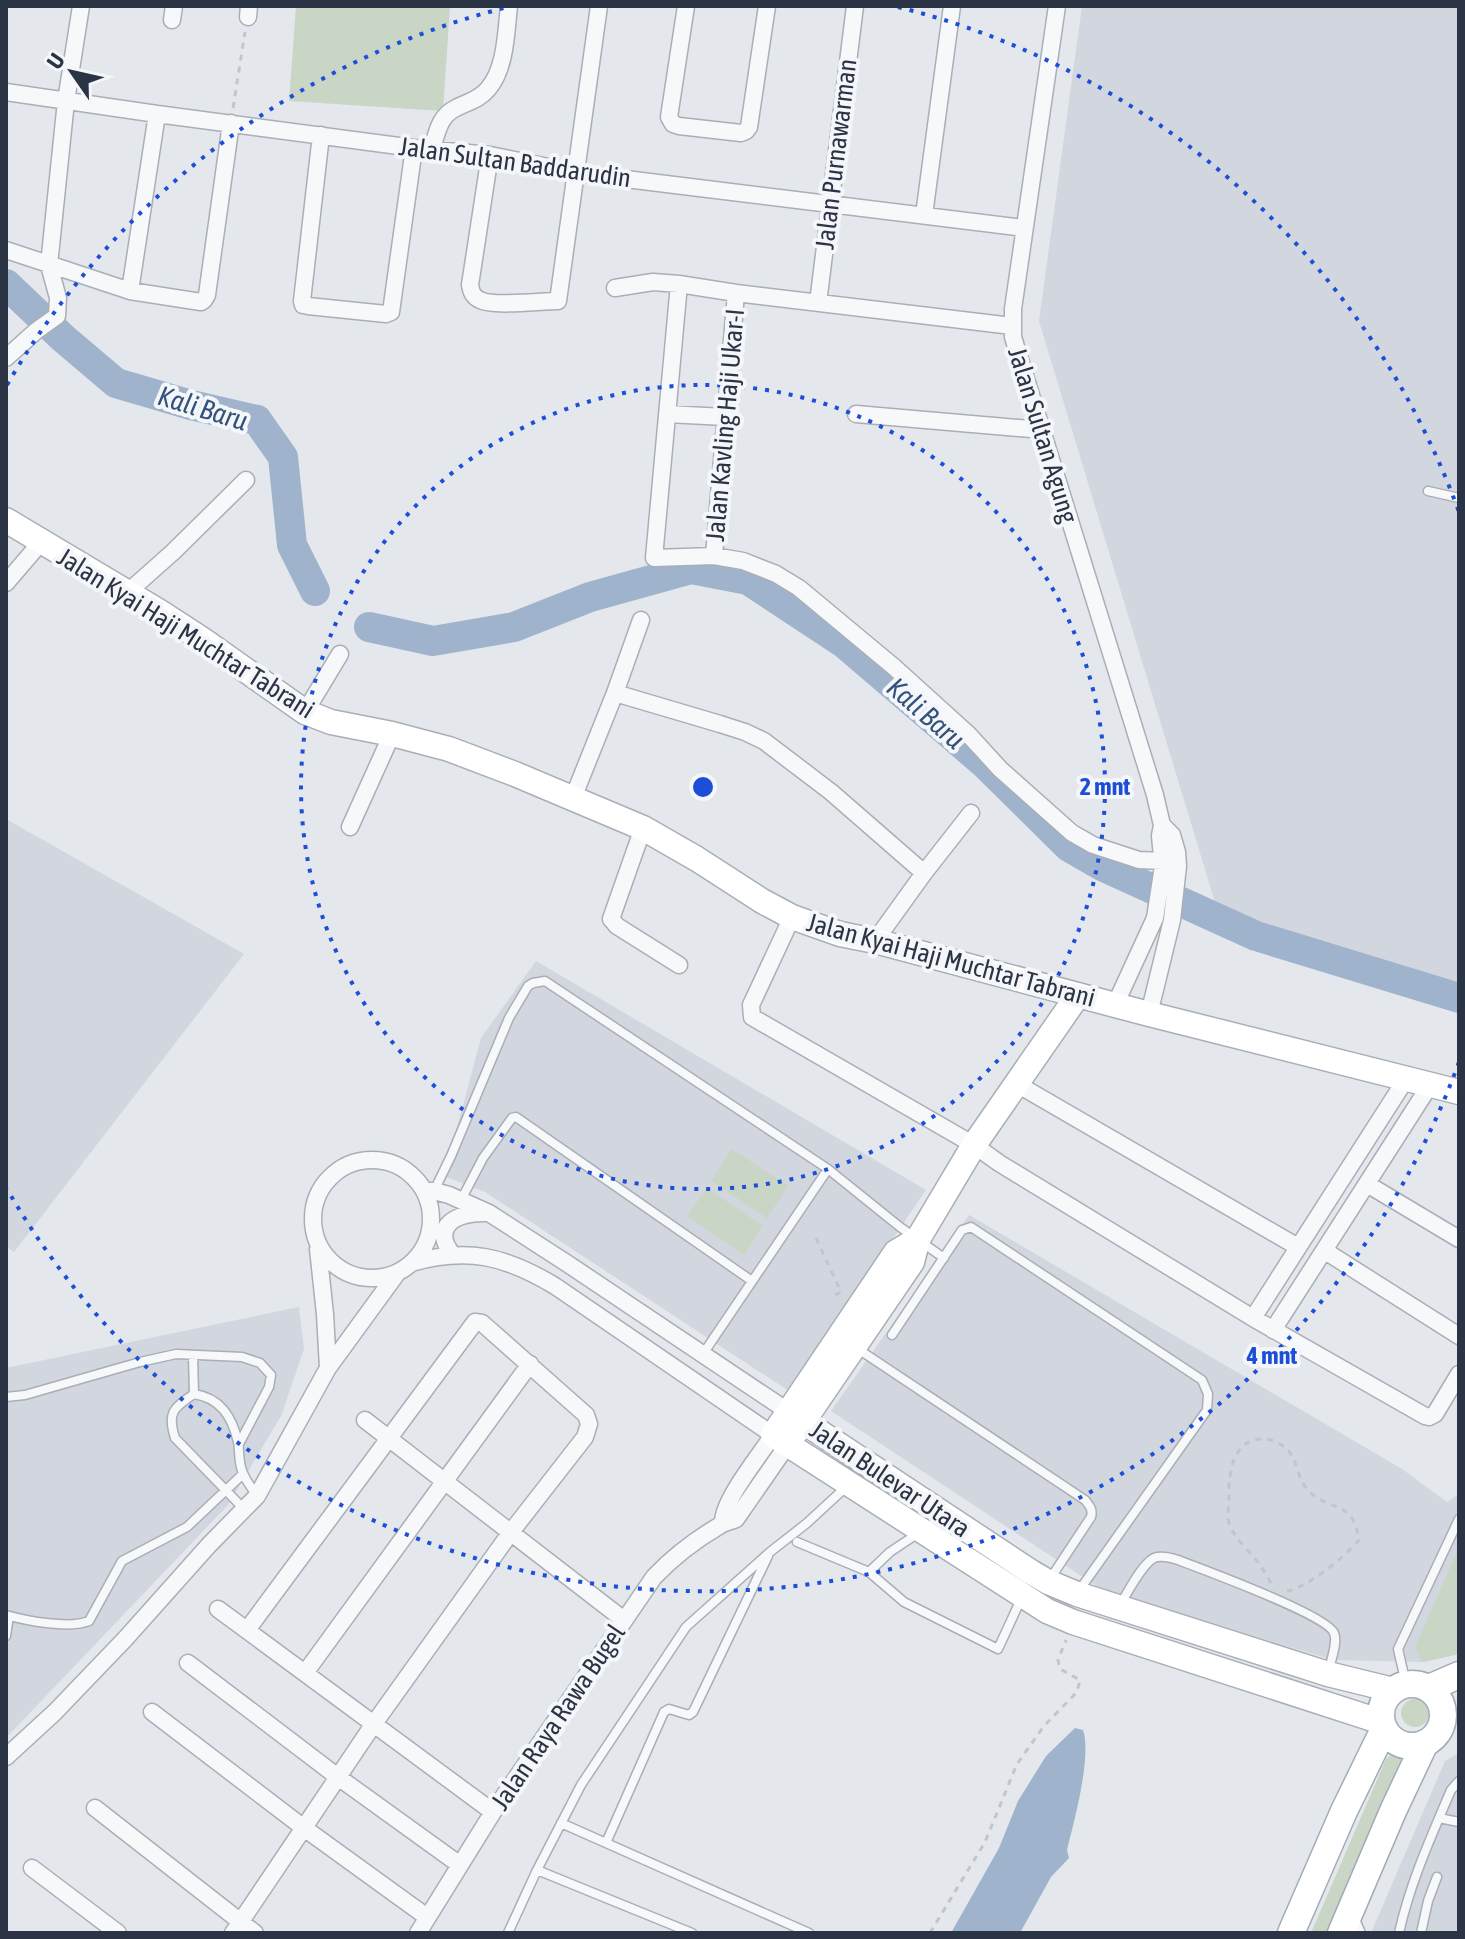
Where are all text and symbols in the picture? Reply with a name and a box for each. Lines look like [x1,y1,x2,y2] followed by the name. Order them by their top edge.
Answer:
[32,32,112,112] north arrow
[41,48,70,73] text: U
[809,57,863,251] street label: Jalan Purnawarman
[397,131,633,193] street label: Jalan Sultan Baddarudin
[700,308,750,542] street label: Jalan Kavling Haji Ukar-I
[1002,344,1084,527] street label: Jalan Sultan Agung
[154,379,252,437] water label: Kali Baru
[52,542,320,724] street label: Jalan Kyai Haji Muchtar Tabrani
[881,671,971,755] water label: Kali Baru
[689,773,717,801] centre of rings
[1080,773,1130,800] text: 2 mnt
[804,907,1098,1013] street label: Jalan Kyai Haji Muchtar Tabrani
[1246,1342,1297,1369] text: 4 mnt
[804,1414,976,1544] street label: Jalan Bulevar Utara
[485,1619,631,1815] street label: Jalan Raya Rawa Bugel

